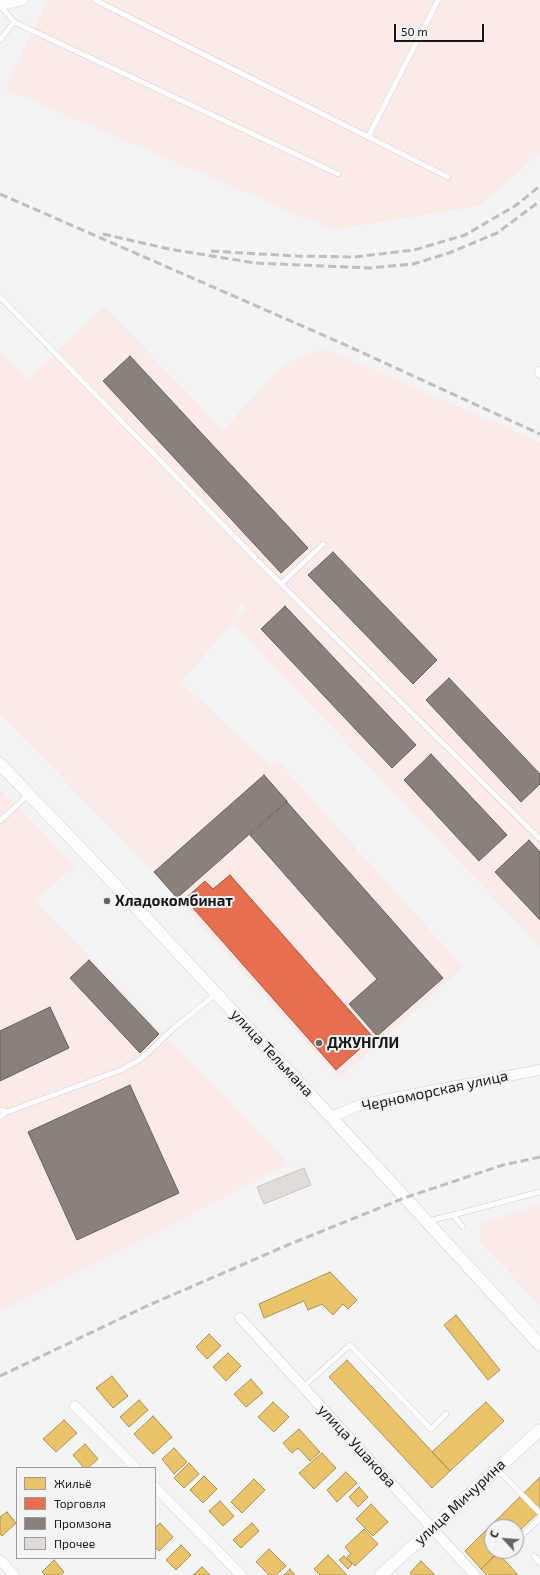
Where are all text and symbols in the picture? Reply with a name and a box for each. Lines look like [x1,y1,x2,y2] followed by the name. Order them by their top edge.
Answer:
[396,16,486,42] scale bar
[401,24,428,38] text: 50 m
[115,892,233,910] place label: Хладокомбинат
[102,896,112,906] marker: Хладокомбинат
[227,1006,317,1100] street label: улица Тельмана
[327,1034,399,1052] place label: ДЖУНГЛИ
[314,1038,324,1048] marker: ДЖУНГЛИ
[360,1067,510,1115] street label: Черноморская улица
[314,1401,400,1491] street label: улица Ушакова
[411,1455,509,1549] street label: улица Мичурина
[16,1467,156,1559] legend
[54,1476,91,1490] text: Жильё
[54,1496,106,1510] text: Торговля
[54,1516,111,1530] text: Промзона
[484,1519,524,1559] north arrow
[486,1528,501,1540] text: С
[54,1536,95,1550] text: Прочее

